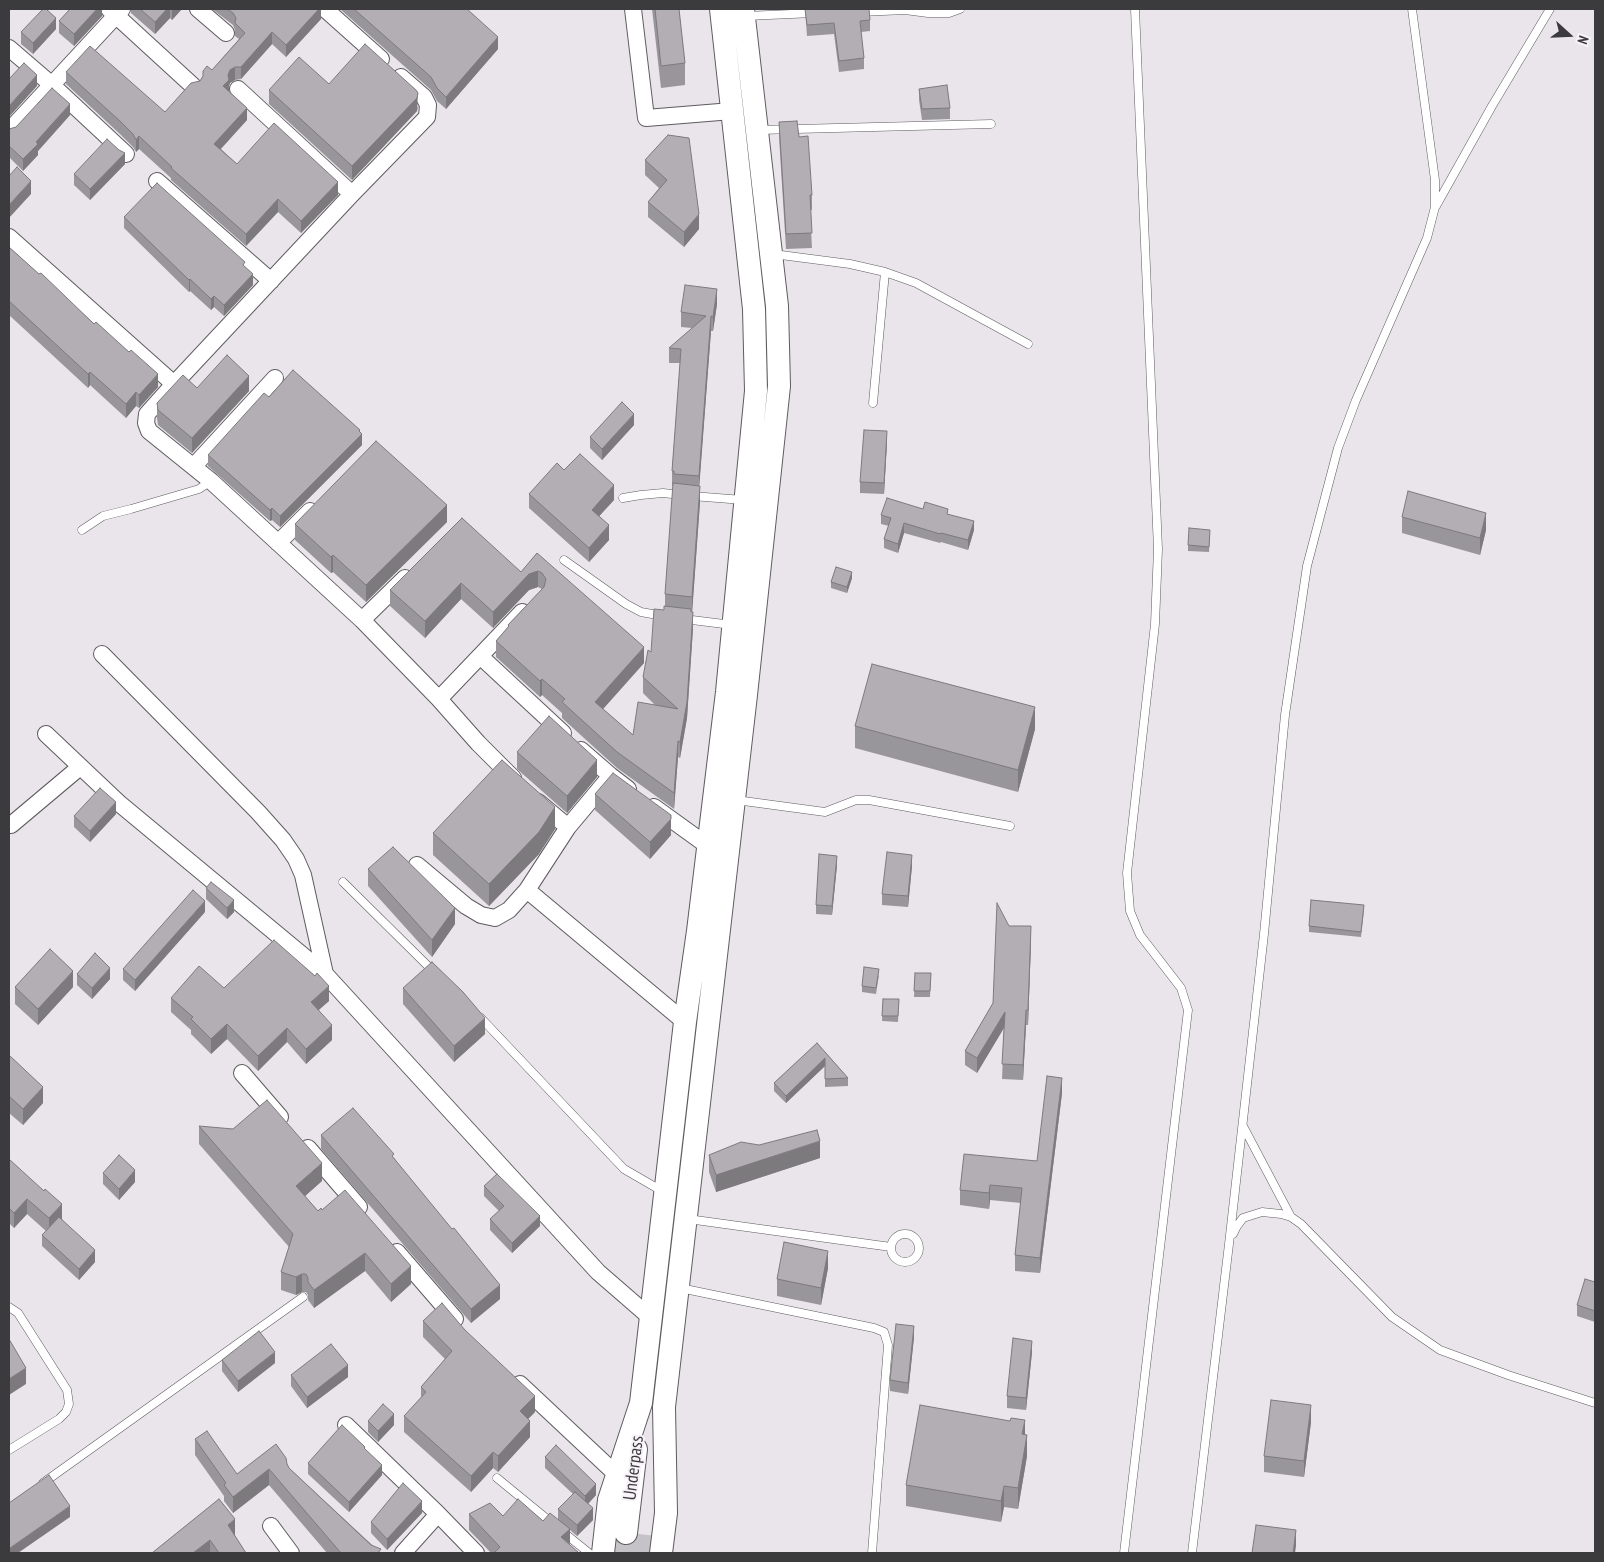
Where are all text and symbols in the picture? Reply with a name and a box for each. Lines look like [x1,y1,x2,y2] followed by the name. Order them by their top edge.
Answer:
[1544,10,1594,60] north arrow
[1573,33,1593,47] text: N
[619,1435,649,1501] street label: Underpass

